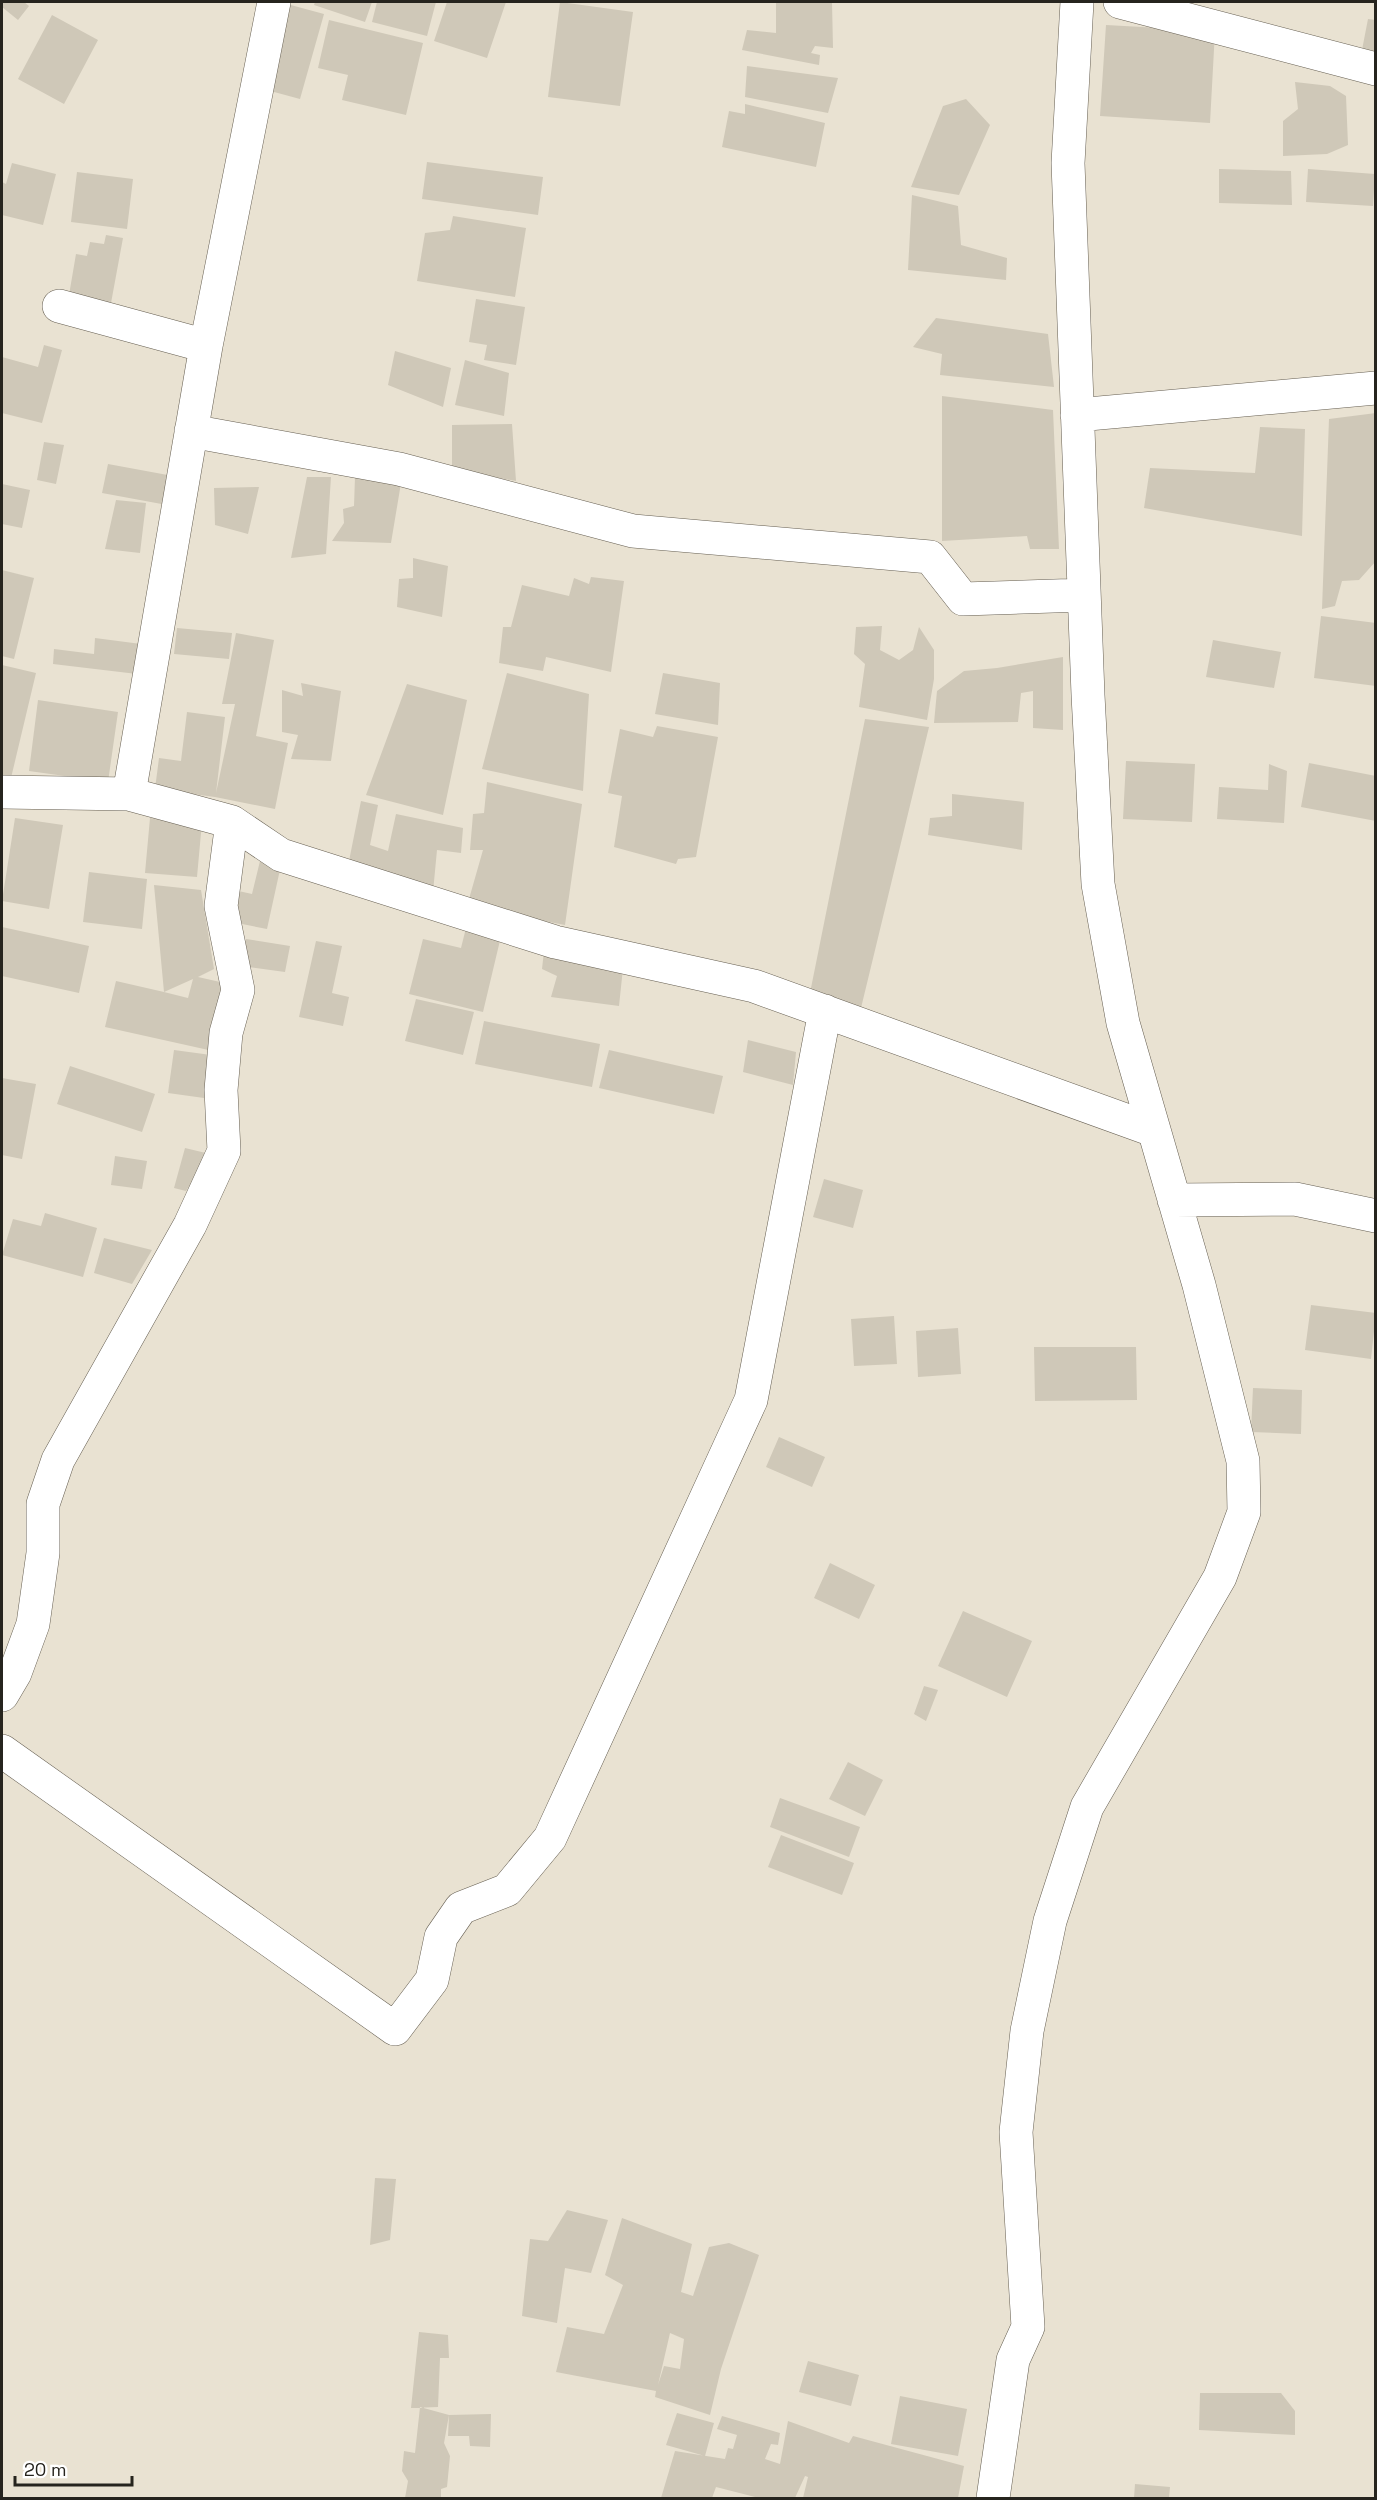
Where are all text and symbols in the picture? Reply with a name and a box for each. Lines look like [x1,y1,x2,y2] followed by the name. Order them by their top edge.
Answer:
[15,2449,132,2487] scale bar
[24,2458,67,2481] text: 20 m

